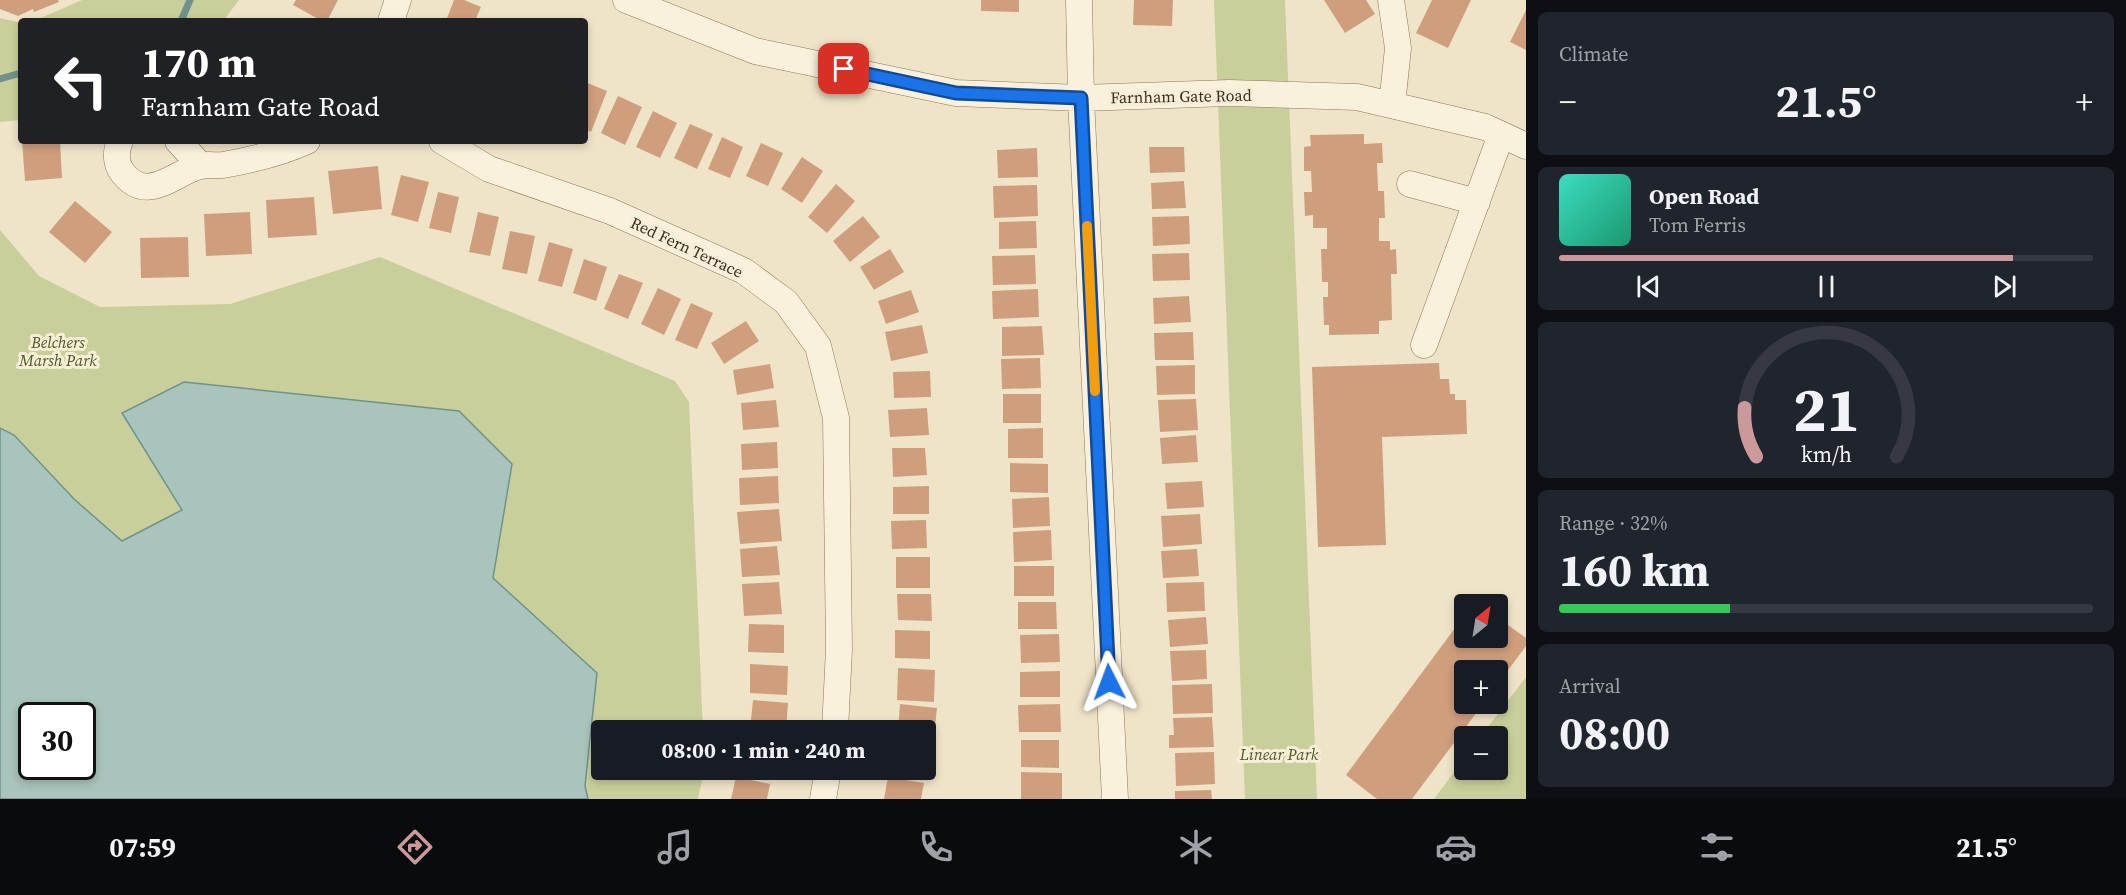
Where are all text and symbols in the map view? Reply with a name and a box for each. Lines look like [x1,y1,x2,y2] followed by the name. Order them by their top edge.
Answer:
[141,33,256,91] text: 170 m
[1559,40,1628,68] text: Climate
[42,42,120,120] icon: left
[818,43,869,94] pin
[827,52,860,85] icon: arrive
[1775,70,1877,132] text: 21.5°
[1559,79,1577,124] text: −
[2076,79,2093,124] text: +
[1110,84,1252,108] street label: Farnham Gate Road
[141,88,380,125] text: Farnham Gate Road
[1649,181,1759,211] text: Open Road
[627,211,747,283] street label: Red Fern Terrace
[1649,211,1746,239] text: Tom Ferris
[1632,270,1665,303] icon: previous
[1810,270,1843,303] icon: pause
[1988,270,2021,303] icon: next
[18,331,97,371] park label: Belchers Marsh Park
[1792,366,1860,452] text: 21
[1800,440,1852,469] text: km/h
[1559,509,1668,537] text: Range · 32%
[1559,539,1710,601] text: 160 km
[1454,594,1508,648] north arrow
[1454,594,1508,780] map controls
[1077,650,1141,714] position arrow
[1454,660,1508,714] button: +
[1559,672,1621,700] text: Arrival
[18,702,96,780] speed limit sign: 30
[1559,702,1670,764] text: 08:00
[1454,726,1508,780] button: −
[662,735,865,765] text: 08:00 · 1 min · 240 m
[1239,743,1319,765] park label: Linear Park
[394,826,436,868] icon: directions
[654,826,696,868] icon: music
[915,826,957,868] icon: phone
[1175,826,1217,868] icon: climate
[1435,826,1477,868] icon: car
[1696,826,1738,868] icon: filters
[109,829,176,866] text: 07:59
[1956,829,2017,866] text: 21.5°

